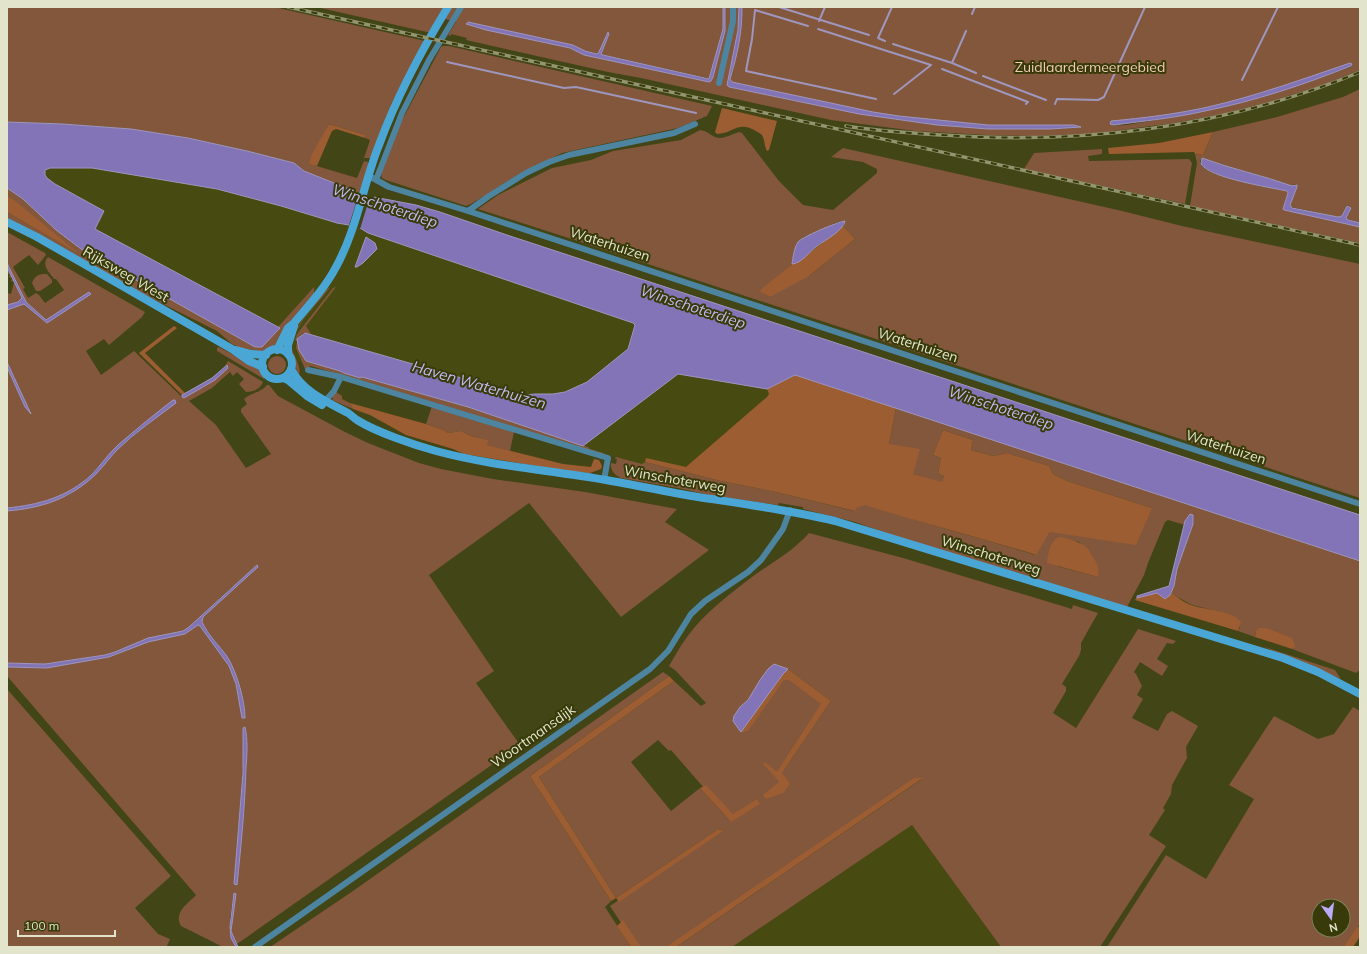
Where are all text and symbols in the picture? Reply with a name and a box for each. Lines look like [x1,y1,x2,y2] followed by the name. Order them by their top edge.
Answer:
[1015,58,1165,76] park label: Zuidlaardermeergebied
[330,180,440,231] water label: Winschoterdiep
[568,223,652,265] street label: Waterhuizen
[80,242,172,306] street label: Rijksweg West
[638,281,748,332] water label: Winschoterdiep
[876,324,960,366] street label: Waterhuizen
[410,356,548,413] water label: Haven Waterhuizen
[946,382,1056,433] water label: Winschoterdiep
[1184,426,1268,468] street label: Waterhuizen
[623,461,727,497] street label: Winschoterweg
[939,531,1043,579] street label: Winschoterweg
[487,700,579,772] street label: Woortmansdijk
[1311,898,1351,938] north arrow
[18,912,115,938] scale bar
[24,918,59,933] text: 100 m
[1328,920,1339,936] text: N

